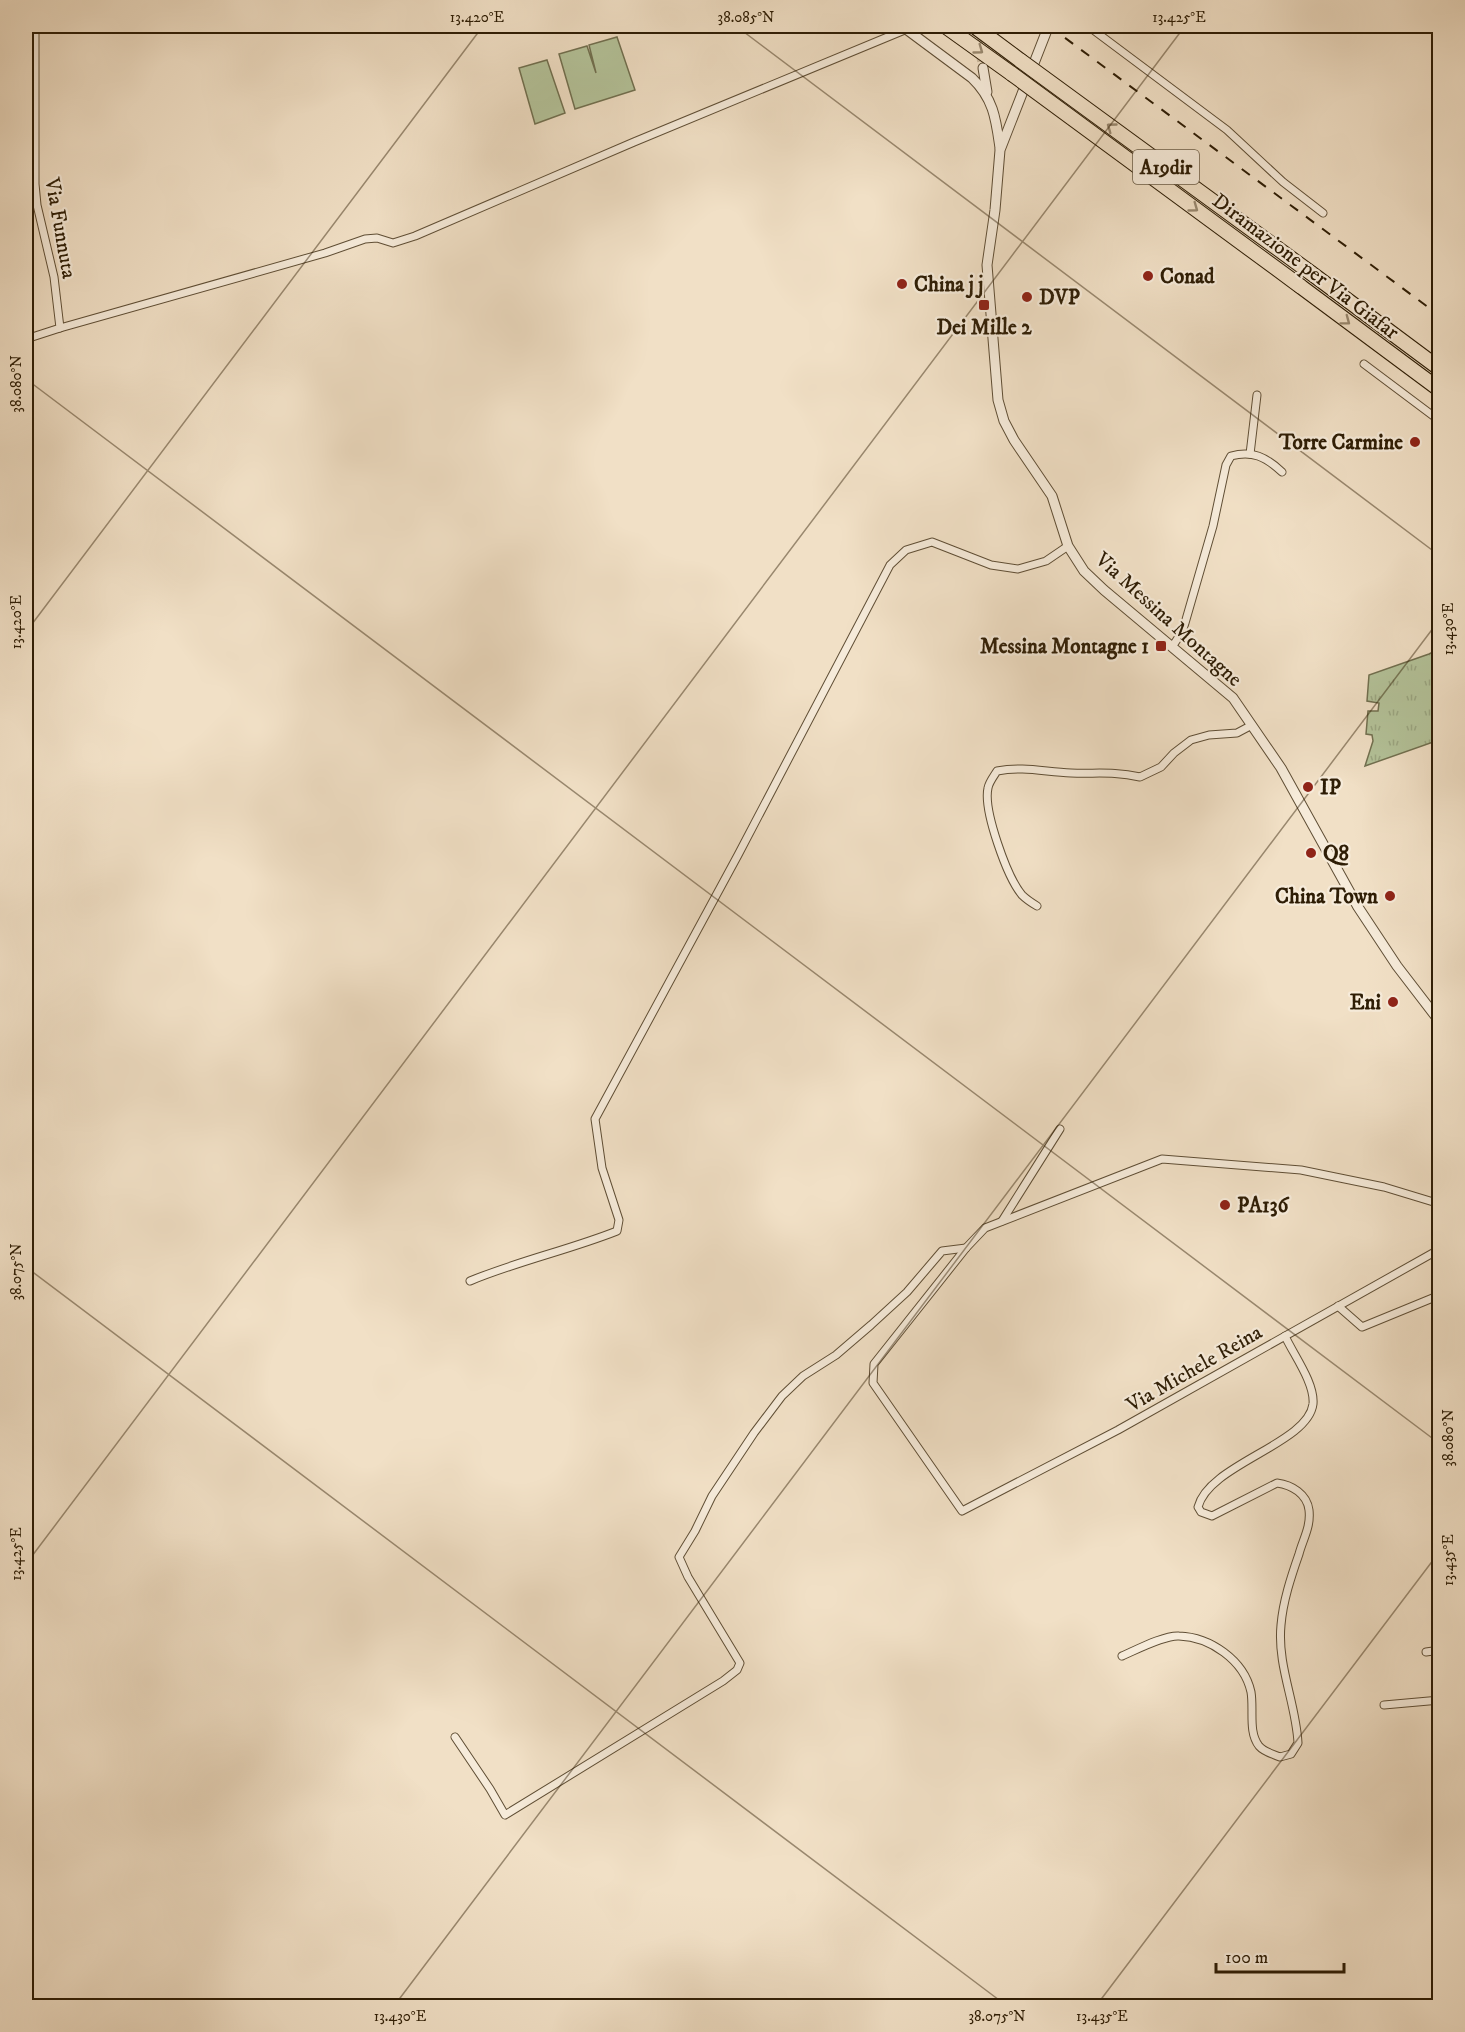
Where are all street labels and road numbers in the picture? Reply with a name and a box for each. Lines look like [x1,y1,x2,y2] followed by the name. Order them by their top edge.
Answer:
[1133,150,1199,184] road number: A19dir
[38,175,82,281] street label: Via Funnuta
[1207,188,1404,346] street label: Diramazione per Via Giafar
[1089,546,1247,693] street label: Via Messina Montagne
[1121,1319,1267,1419] street label: Via Michele Reina

